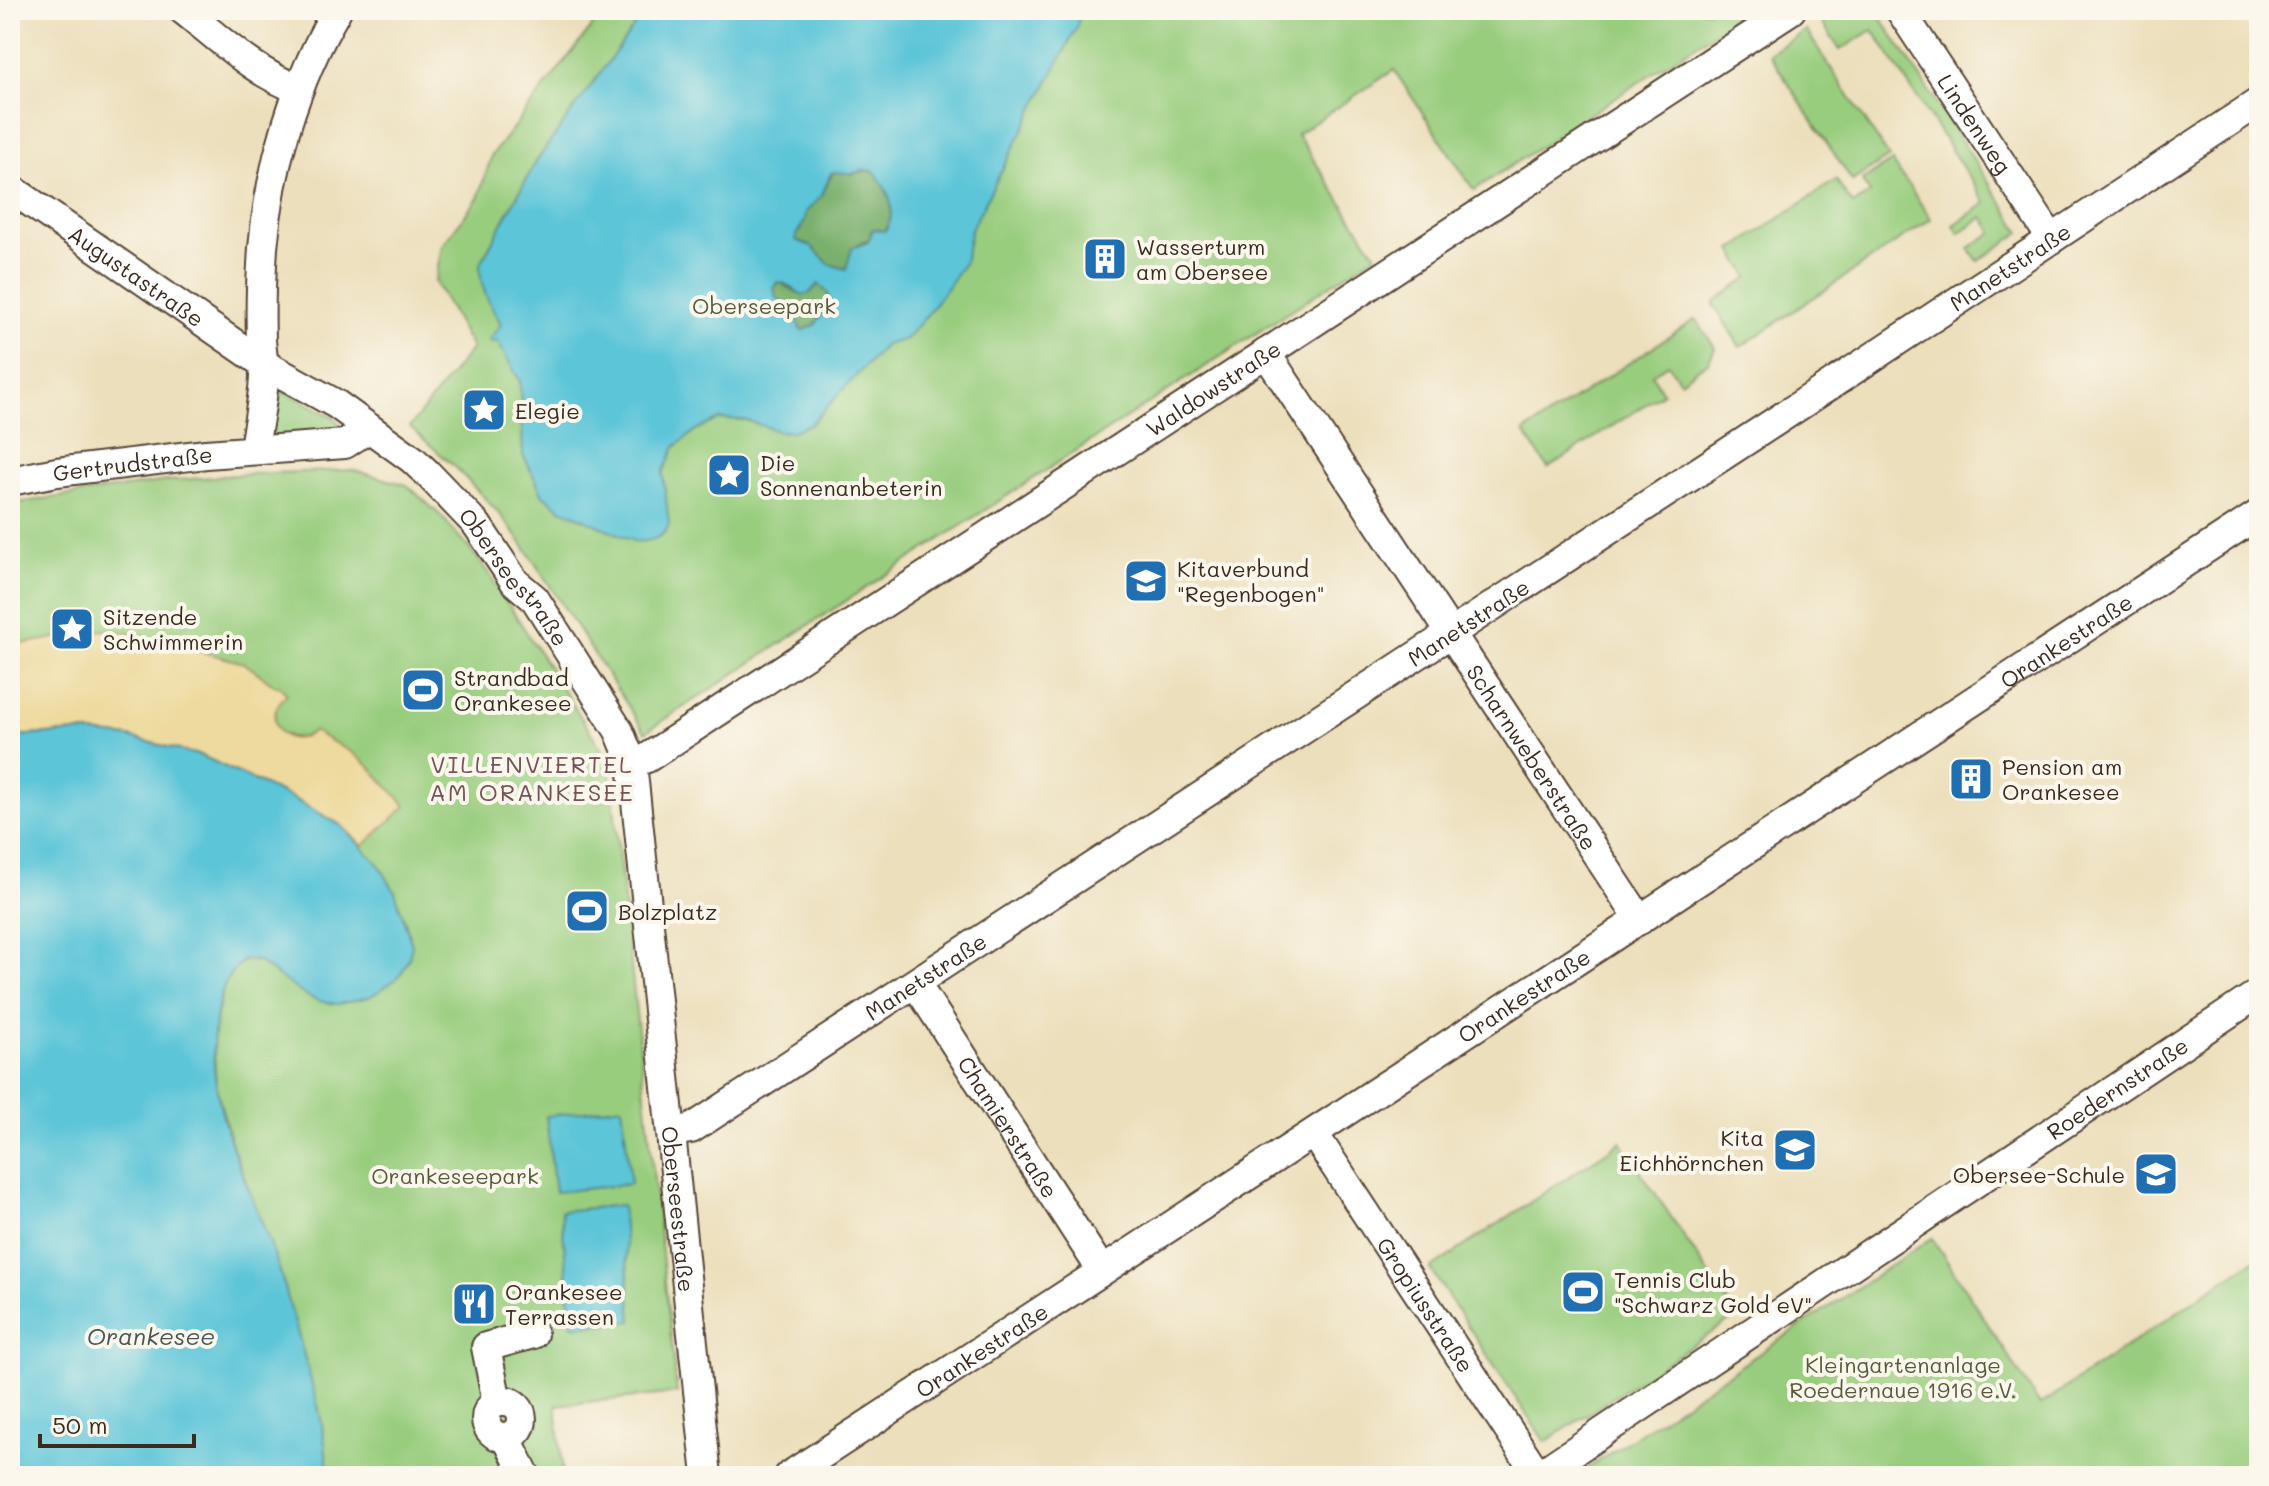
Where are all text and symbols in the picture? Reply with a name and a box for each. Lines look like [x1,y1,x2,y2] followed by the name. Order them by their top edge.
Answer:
[1932,68,2019,179] street label: Lindenweg
[1944,216,2076,317] street label: Manetstraße
[63,219,210,333] street label: Augustastraße
[1136,232,1268,286] place label: Wasserturm am Obersee
[1081,235,1129,283] building icon: Wasserturm am Obersee
[692,291,836,320] park label: Oberseepark
[1140,333,1286,443] street label: Waldowstraße
[460,386,508,434] place icon: Elegie
[515,396,580,425] place label: Elegie
[51,439,214,487] street label: Gertrudstraße
[760,448,942,502] place label: Die Sonnenanbeterin
[705,451,753,499] place icon: Die Sonnenanbeterin
[453,501,576,651] street label: Oberseestraße
[1177,554,1324,608] place label: Kitaverbund "Regenbogen"
[1122,557,1170,605] school or university icon: Kitaverbund "Regenbogen"
[1402,572,1534,672] street label: Manetstraße
[1994,587,2138,694] street label: Orankestraße
[103,602,243,656] place label: Sitzende Schwimmerin
[48,605,96,653] place icon: Sitzende Schwimmerin
[1461,659,1604,856] street label: Scharnweberstraße
[454,663,572,717] place label: Strandbad Orankesee
[399,666,447,714] sports icon: Strandbad Orankesee
[429,748,635,807] district label: VILLENVIERTEL AM ORANKESEE
[2002,752,2122,806] place label: Pension am Orankesee
[1947,755,1995,803] building icon: Pension am Orankesee
[563,887,611,935] sports icon: Bolzplatz
[618,897,717,926] place label: Bolzplatz
[859,926,992,1026] street label: Manetstraße
[1452,941,1595,1049] street label: Orankestraße
[2041,1030,2194,1146] street label: Roedernstraße
[952,1050,1065,1203] street label: Chamierstraße
[1619,1123,1764,1177] place label: Kita Eichhörnchen
[656,1124,702,1293] street label: Oberseestraße
[1771,1126,1819,1174] school or university icon: Kita Eichhörnchen
[2132,1150,2180,1198] school or university icon: Obersee-Schule
[1953,1160,2125,1189] place label: Obersee-Schule
[371,1161,539,1190] park label: Orankeseepark
[1371,1231,1481,1378] street label: Gropiusstraße
[1614,1265,1812,1319] place label: Tennis Club "Schwarz Gold eV"
[1559,1268,1607,1316] sports icon: Tennis Club "Schwarz Gold eV"
[505,1277,623,1331] place label: Orankesee Terrassen
[450,1280,498,1328] restaurant icon: Orankesee Terrassen
[910,1296,1053,1404] street label: Orankestraße
[87,1320,215,1351] water label: Orankesee
[1789,1350,2017,1404] park label: Kleingartenanlage Roedernaue 1916 e.V.
[40,1398,194,1448] scale bar
[52,1409,108,1440] text: 50 m

